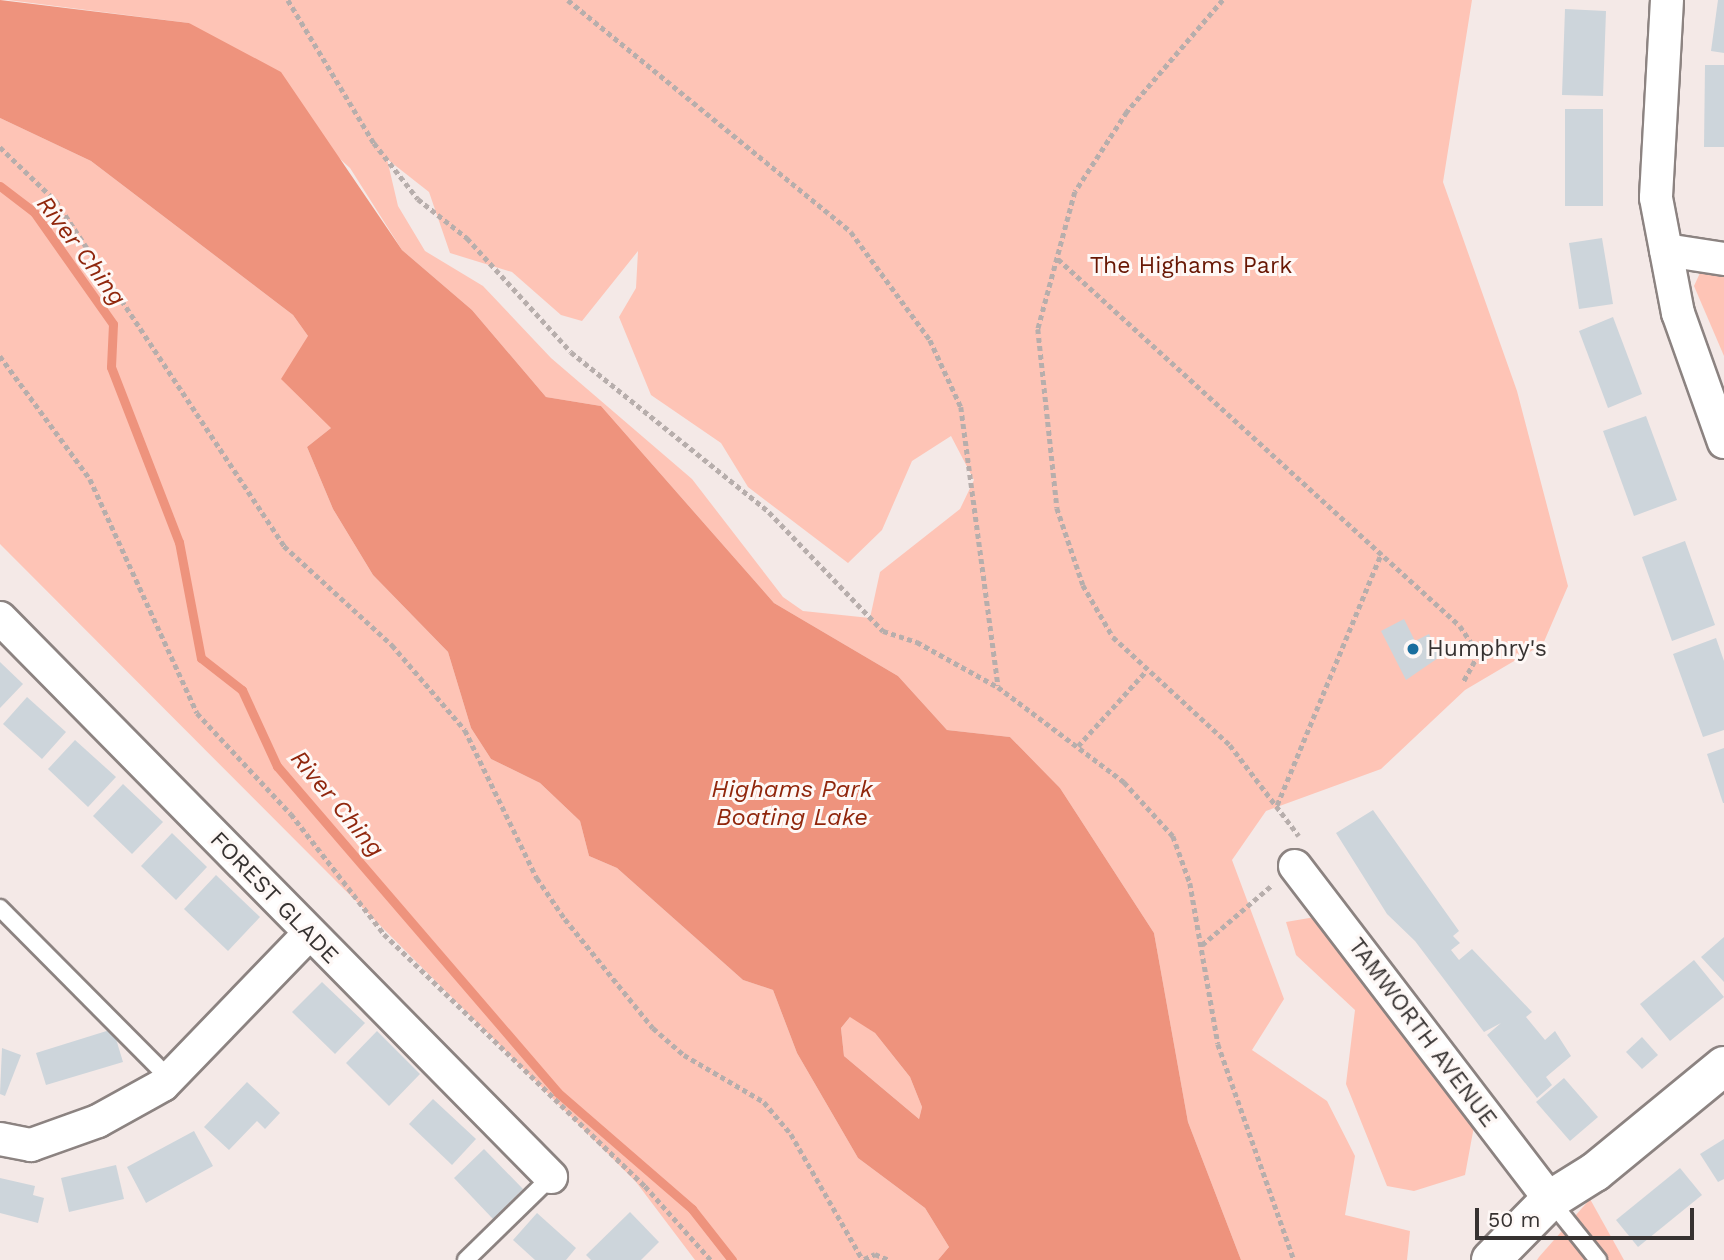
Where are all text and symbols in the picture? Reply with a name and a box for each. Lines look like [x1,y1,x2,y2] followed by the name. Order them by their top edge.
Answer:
[30,190,132,312] water label: River Ching
[1090,252,1292,280] park label: The Highams Park
[1427,635,1547,663] place label: Humphry's
[1405,641,1421,657] marker: Humphry's
[284,745,390,863] water label: River Ching
[711,776,873,832] water label: Highams Park Boating Lake
[204,826,344,970] street label: FOREST GLADE
[1342,933,1502,1133] street label: TAMWORTH AVENUE
[1479,1194,1698,1238] scale bar
[1488,1207,1540,1232] text: 50 m

